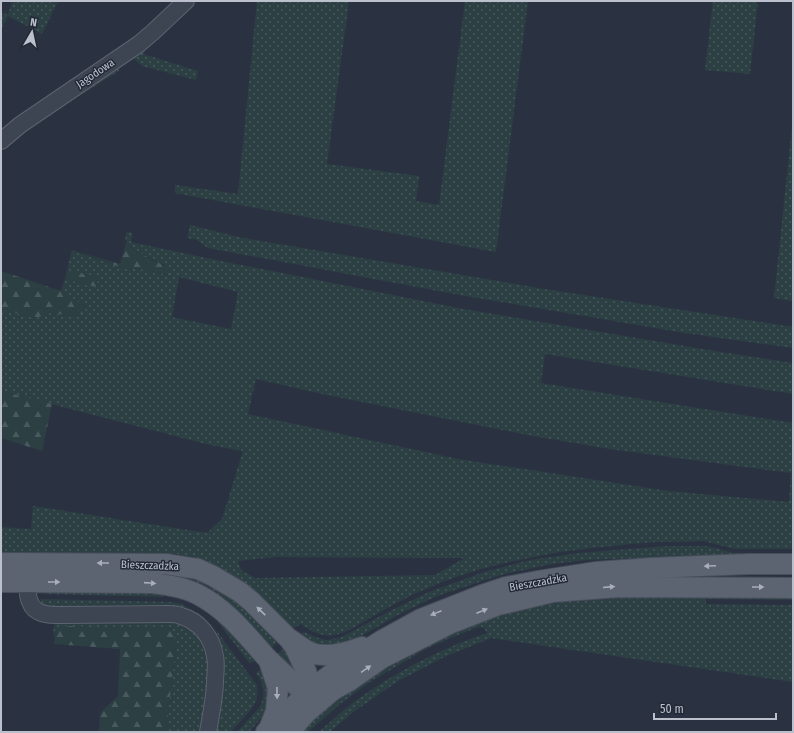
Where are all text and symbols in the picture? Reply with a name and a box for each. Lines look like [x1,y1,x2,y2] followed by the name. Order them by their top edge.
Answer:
[12,12,52,52] north arrow
[29,16,38,30] text: N
[74,56,117,91] street label: Jagodowa
[121,558,179,573] street label: Bieszczadzka
[96,560,109,566] one-way arrow
[704,562,716,569] one-way arrow
[508,571,568,594] street label: Bieszczadzka
[48,579,61,585] one-way arrow
[144,580,156,587] one-way arrow
[603,584,615,591] one-way arrow
[752,584,765,590] one-way arrow
[256,607,266,616] one-way arrow
[477,608,488,614] one-way arrow
[431,610,442,616] one-way arrow
[361,665,371,673] one-way arrow
[274,687,280,700] one-way arrow
[654,695,776,721] scale bar
[660,702,684,716] text: 50 m

